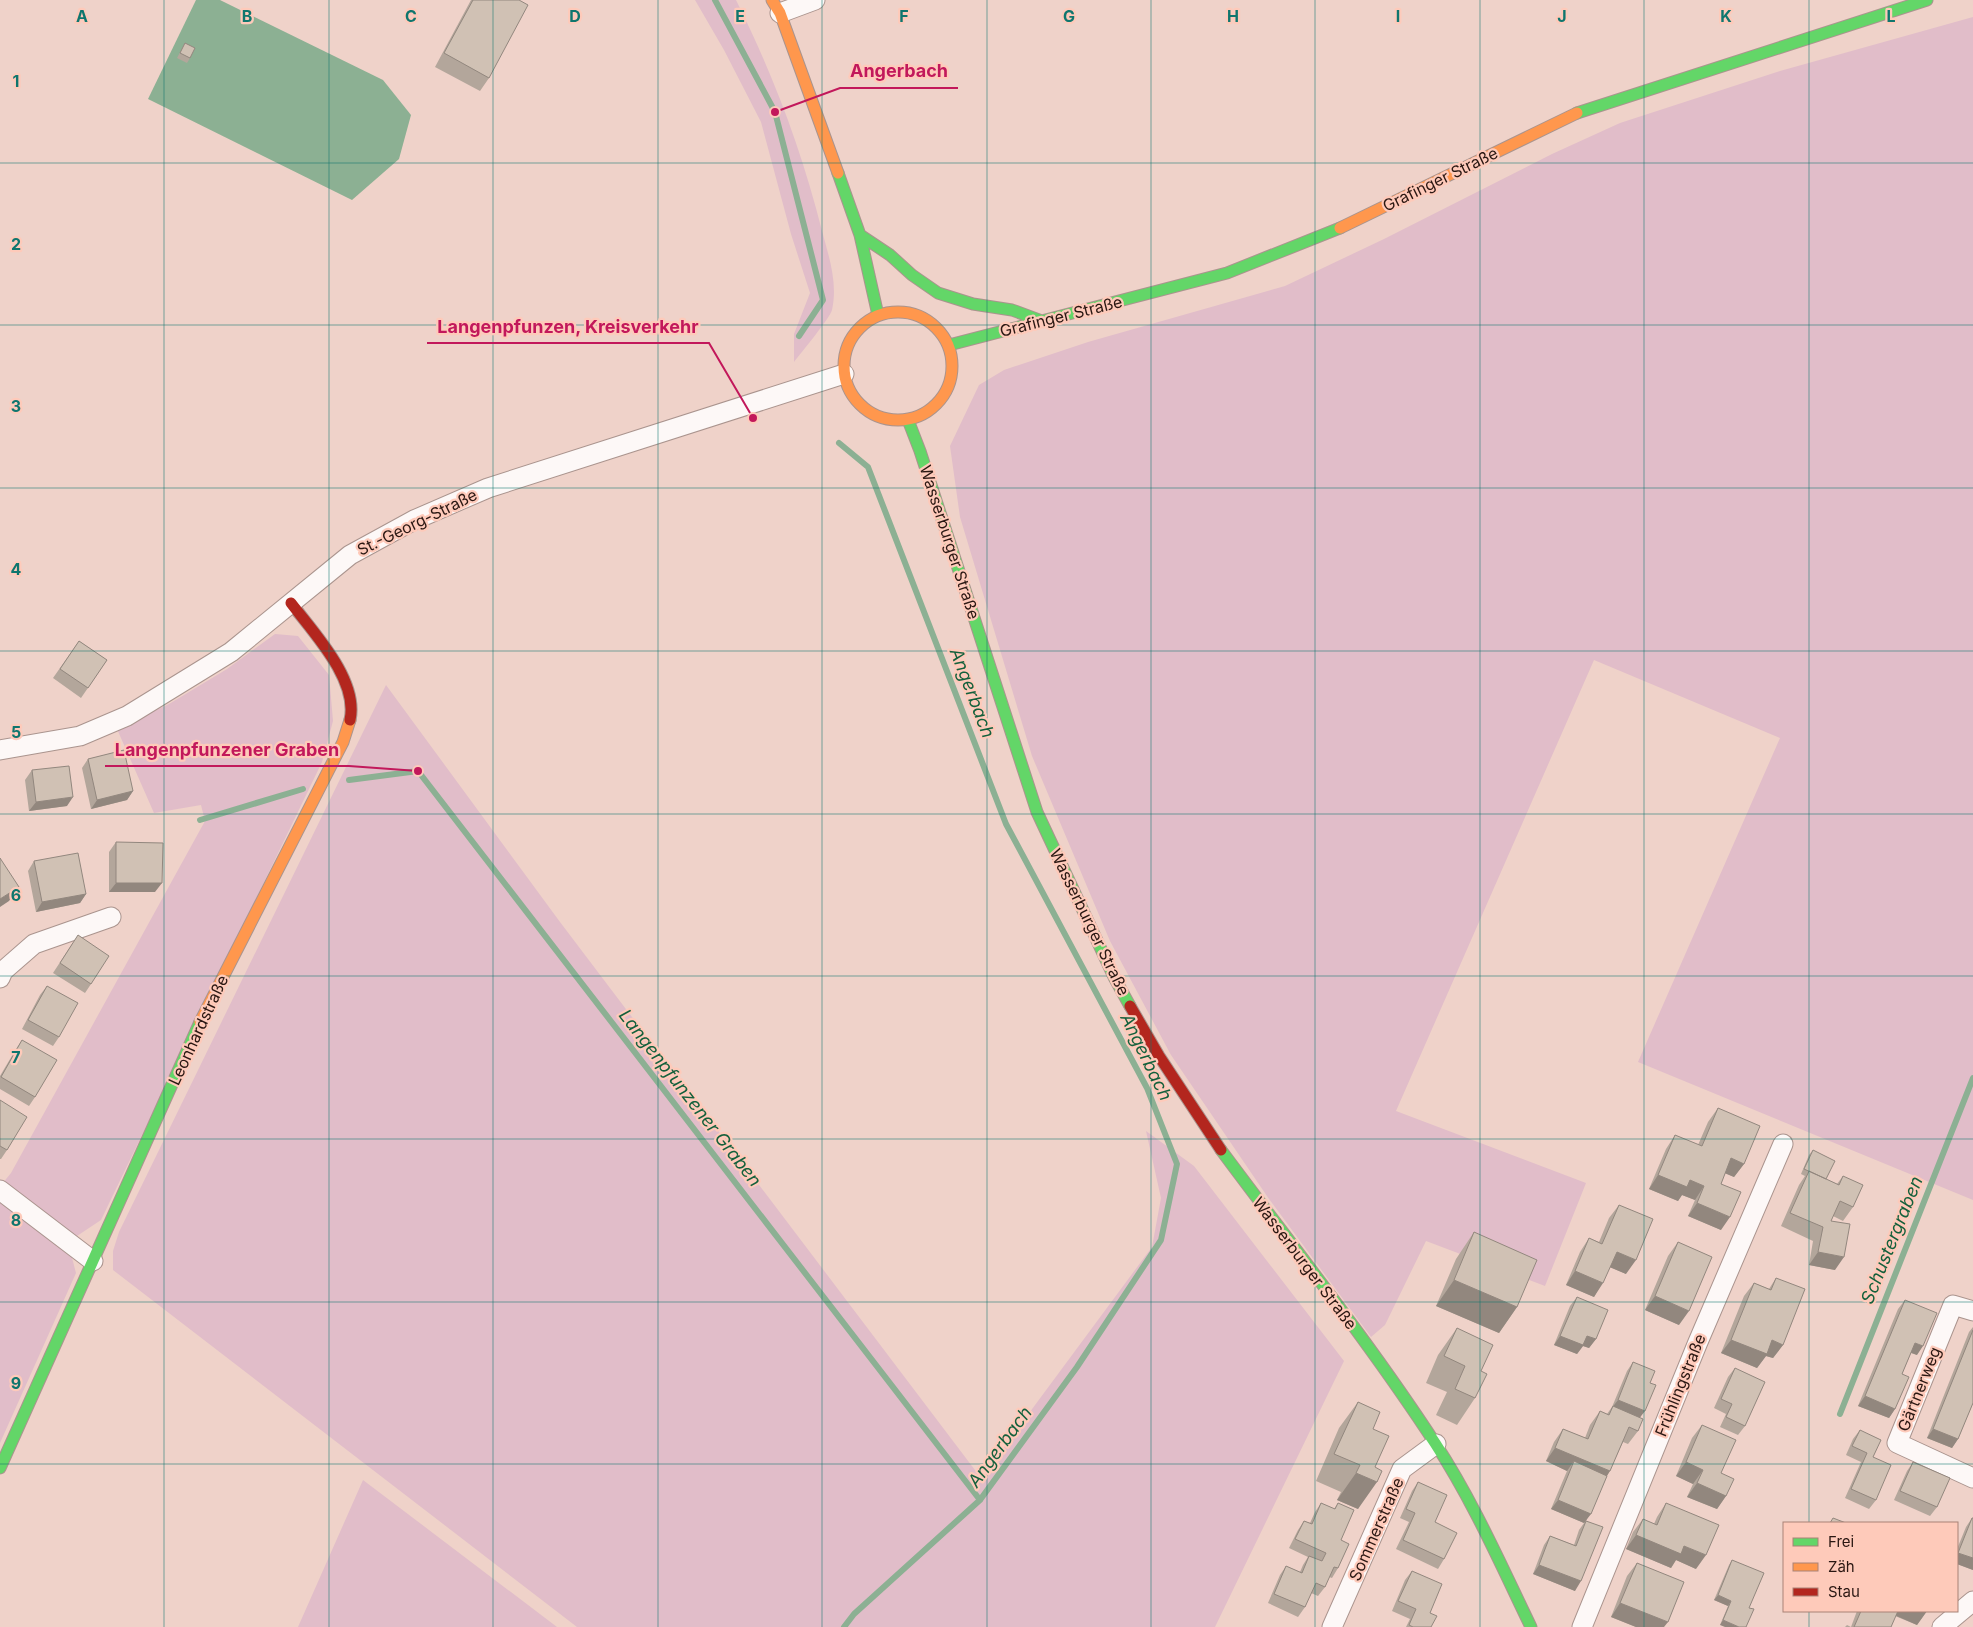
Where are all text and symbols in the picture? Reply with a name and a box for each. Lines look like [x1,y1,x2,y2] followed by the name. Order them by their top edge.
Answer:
[76,6,88,26] text: A
[242,6,252,26] text: B
[405,6,417,26] text: C
[569,6,581,26] text: D
[735,6,745,26] text: E
[899,6,909,26] text: F
[1063,6,1075,26] text: G
[1227,6,1239,26] text: H
[1396,6,1400,26] text: I
[1557,6,1567,26] text: J
[1720,6,1732,26] text: K
[1886,6,1896,26] text: L
[840,55,958,88] callout: Angerbach
[850,60,948,81] text: Angerbach
[13,71,19,91] text: 1
[1379,142,1501,216] street label: Grafinger Straße
[11,234,21,254] text: 2
[998,291,1124,341] street label: Grafinger Straße
[427,310,709,343] callout: Langenpfunzen, Kreisverkehr
[437,316,699,337] text: Langenpfunzen, Kreisverkehr
[11,396,21,416] text: 3
[916,462,984,622] street label: Wasserburger Straße
[354,484,480,560] street label: St.-Georg-Straße
[11,559,22,579] text: 4
[945,644,999,741] water label: Angerbach
[11,722,21,742] text: 5
[105,733,349,766] callout: Langenpfunzener Graben
[115,739,339,760] text: Langenpfunzener Graben
[1046,845,1134,999] street label: Wasserburger Straße
[11,885,21,905] text: 6
[164,972,232,1088] street label: Leonhardstraße
[615,1005,766,1190] water label: Langenpfunzener Graben
[1116,1009,1177,1104] water label: Angerbach
[11,1047,21,1067] text: 7
[1856,1173,1927,1307] water label: Schustergraben
[1249,1193,1361,1333] street label: Wasserburger Straße
[11,1210,21,1230] text: 8
[1650,1331,1710,1439] street label: Frühlingstraße
[1893,1344,1945,1434] street label: Gärtnerweg
[11,1373,21,1393] text: 9
[963,1402,1036,1492] water label: Angerbach
[1344,1474,1408,1584] street label: Sommerstraße
[1783,1522,1958,1612] legend
[1828,1532,1854,1551] text: Frei
[1828,1557,1855,1576] text: Zäh
[1828,1582,1860,1601] text: Stau

